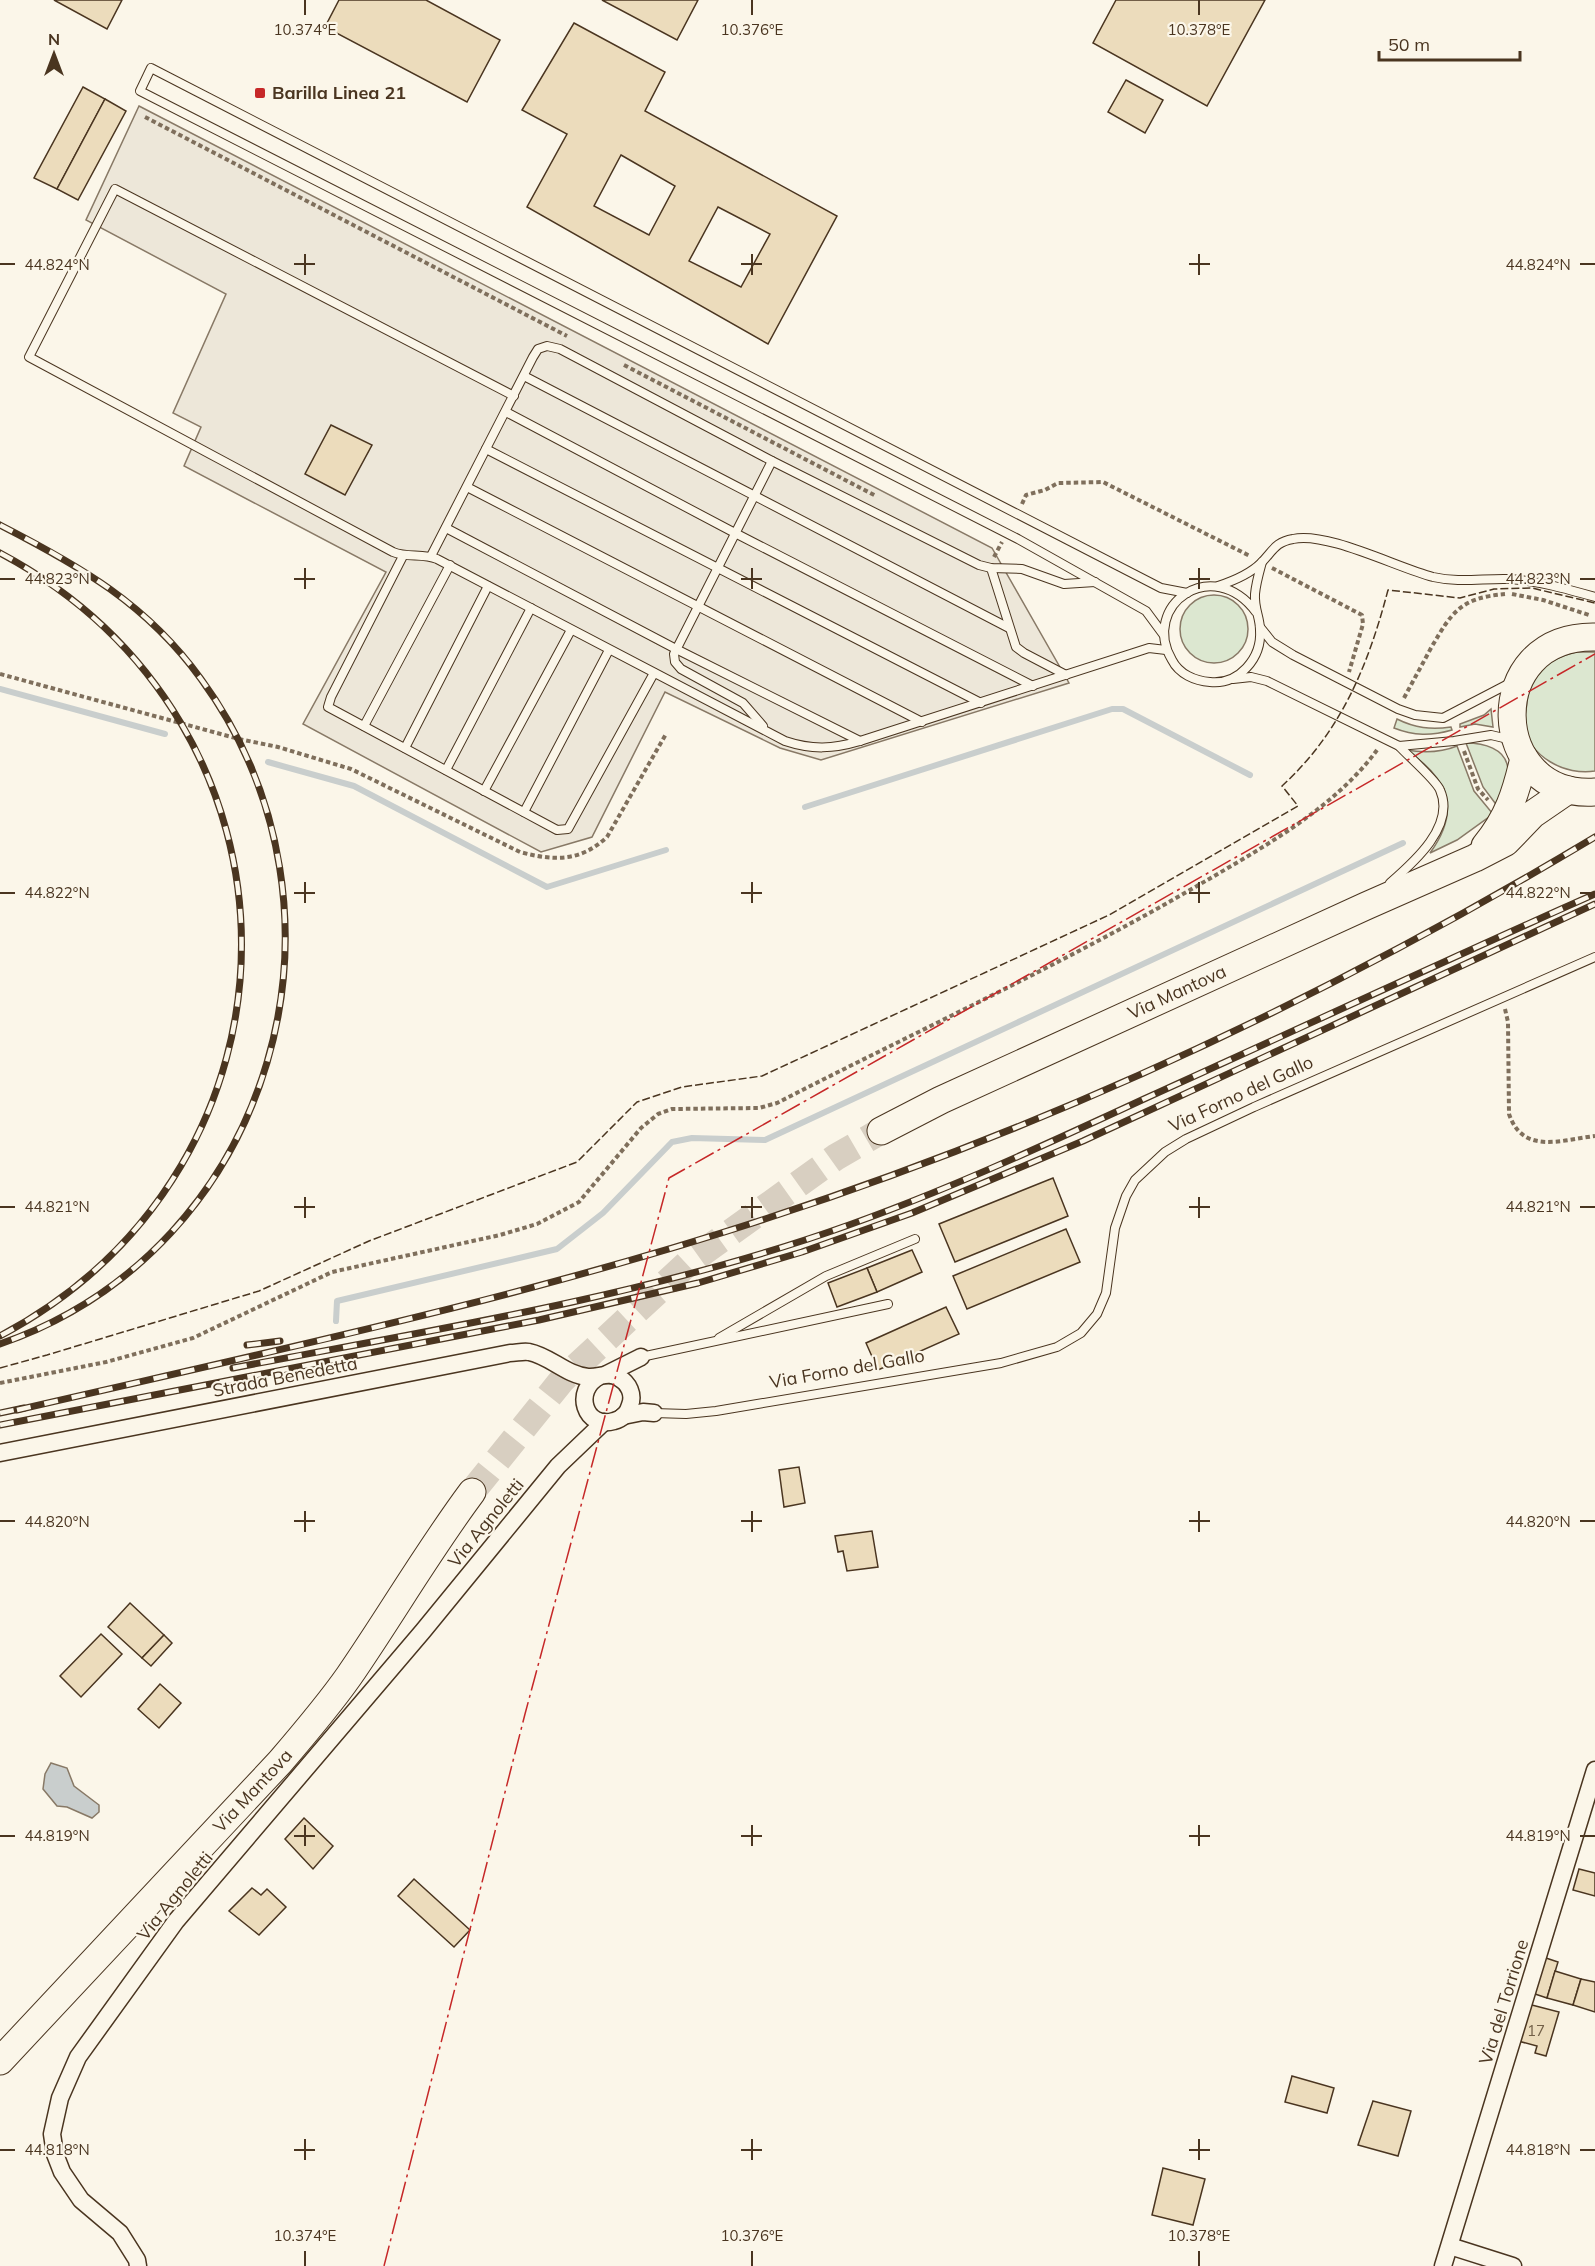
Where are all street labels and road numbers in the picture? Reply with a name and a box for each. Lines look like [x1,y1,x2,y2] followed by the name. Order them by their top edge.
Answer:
[1124,959,1230,1024] street label: Via Mantova
[1165,1050,1317,1137] street label: Via Forno del Gallo
[768,1344,926,1393] street label: Via Forno del Gallo
[210,1351,359,1402] street label: Strada Benedetta
[443,1474,528,1572] street label: Via Agnoletti
[208,1744,297,1837] street label: Via Mantova
[132,1847,217,1945] street label: Via Agnoletti
[1474,1936,1533,2067] street label: Via del Torrione

